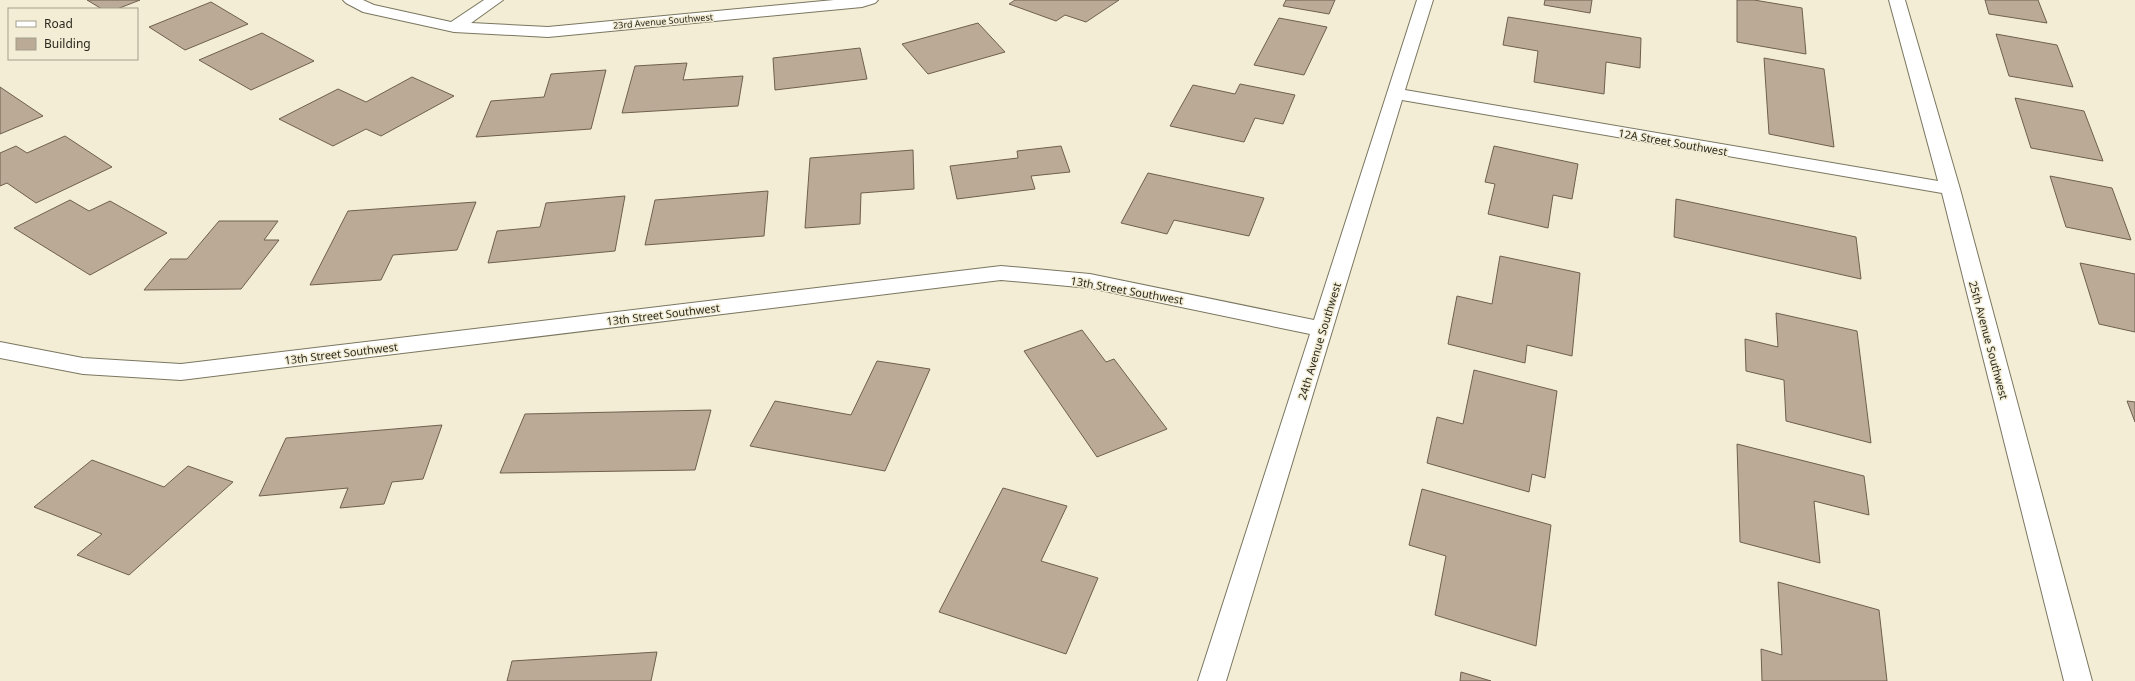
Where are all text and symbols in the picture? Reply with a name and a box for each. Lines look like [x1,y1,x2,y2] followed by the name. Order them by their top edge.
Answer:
[8,8,138,60] legend
[613,10,714,32] street label: 23rd Avenue Southwest
[44,15,73,32] text: Road
[44,35,91,52] text: Building
[1617,125,1729,159] street label: 12A Street Southwest
[1069,273,1185,307] street label: 13th Street Southwest
[1966,279,2012,401] street label: 25th Avenue Southwest
[1294,280,1344,402] street label: 24th Avenue Southwest
[605,300,721,328] street label: 13th Street Southwest
[283,339,399,367] street label: 13th Street Southwest

